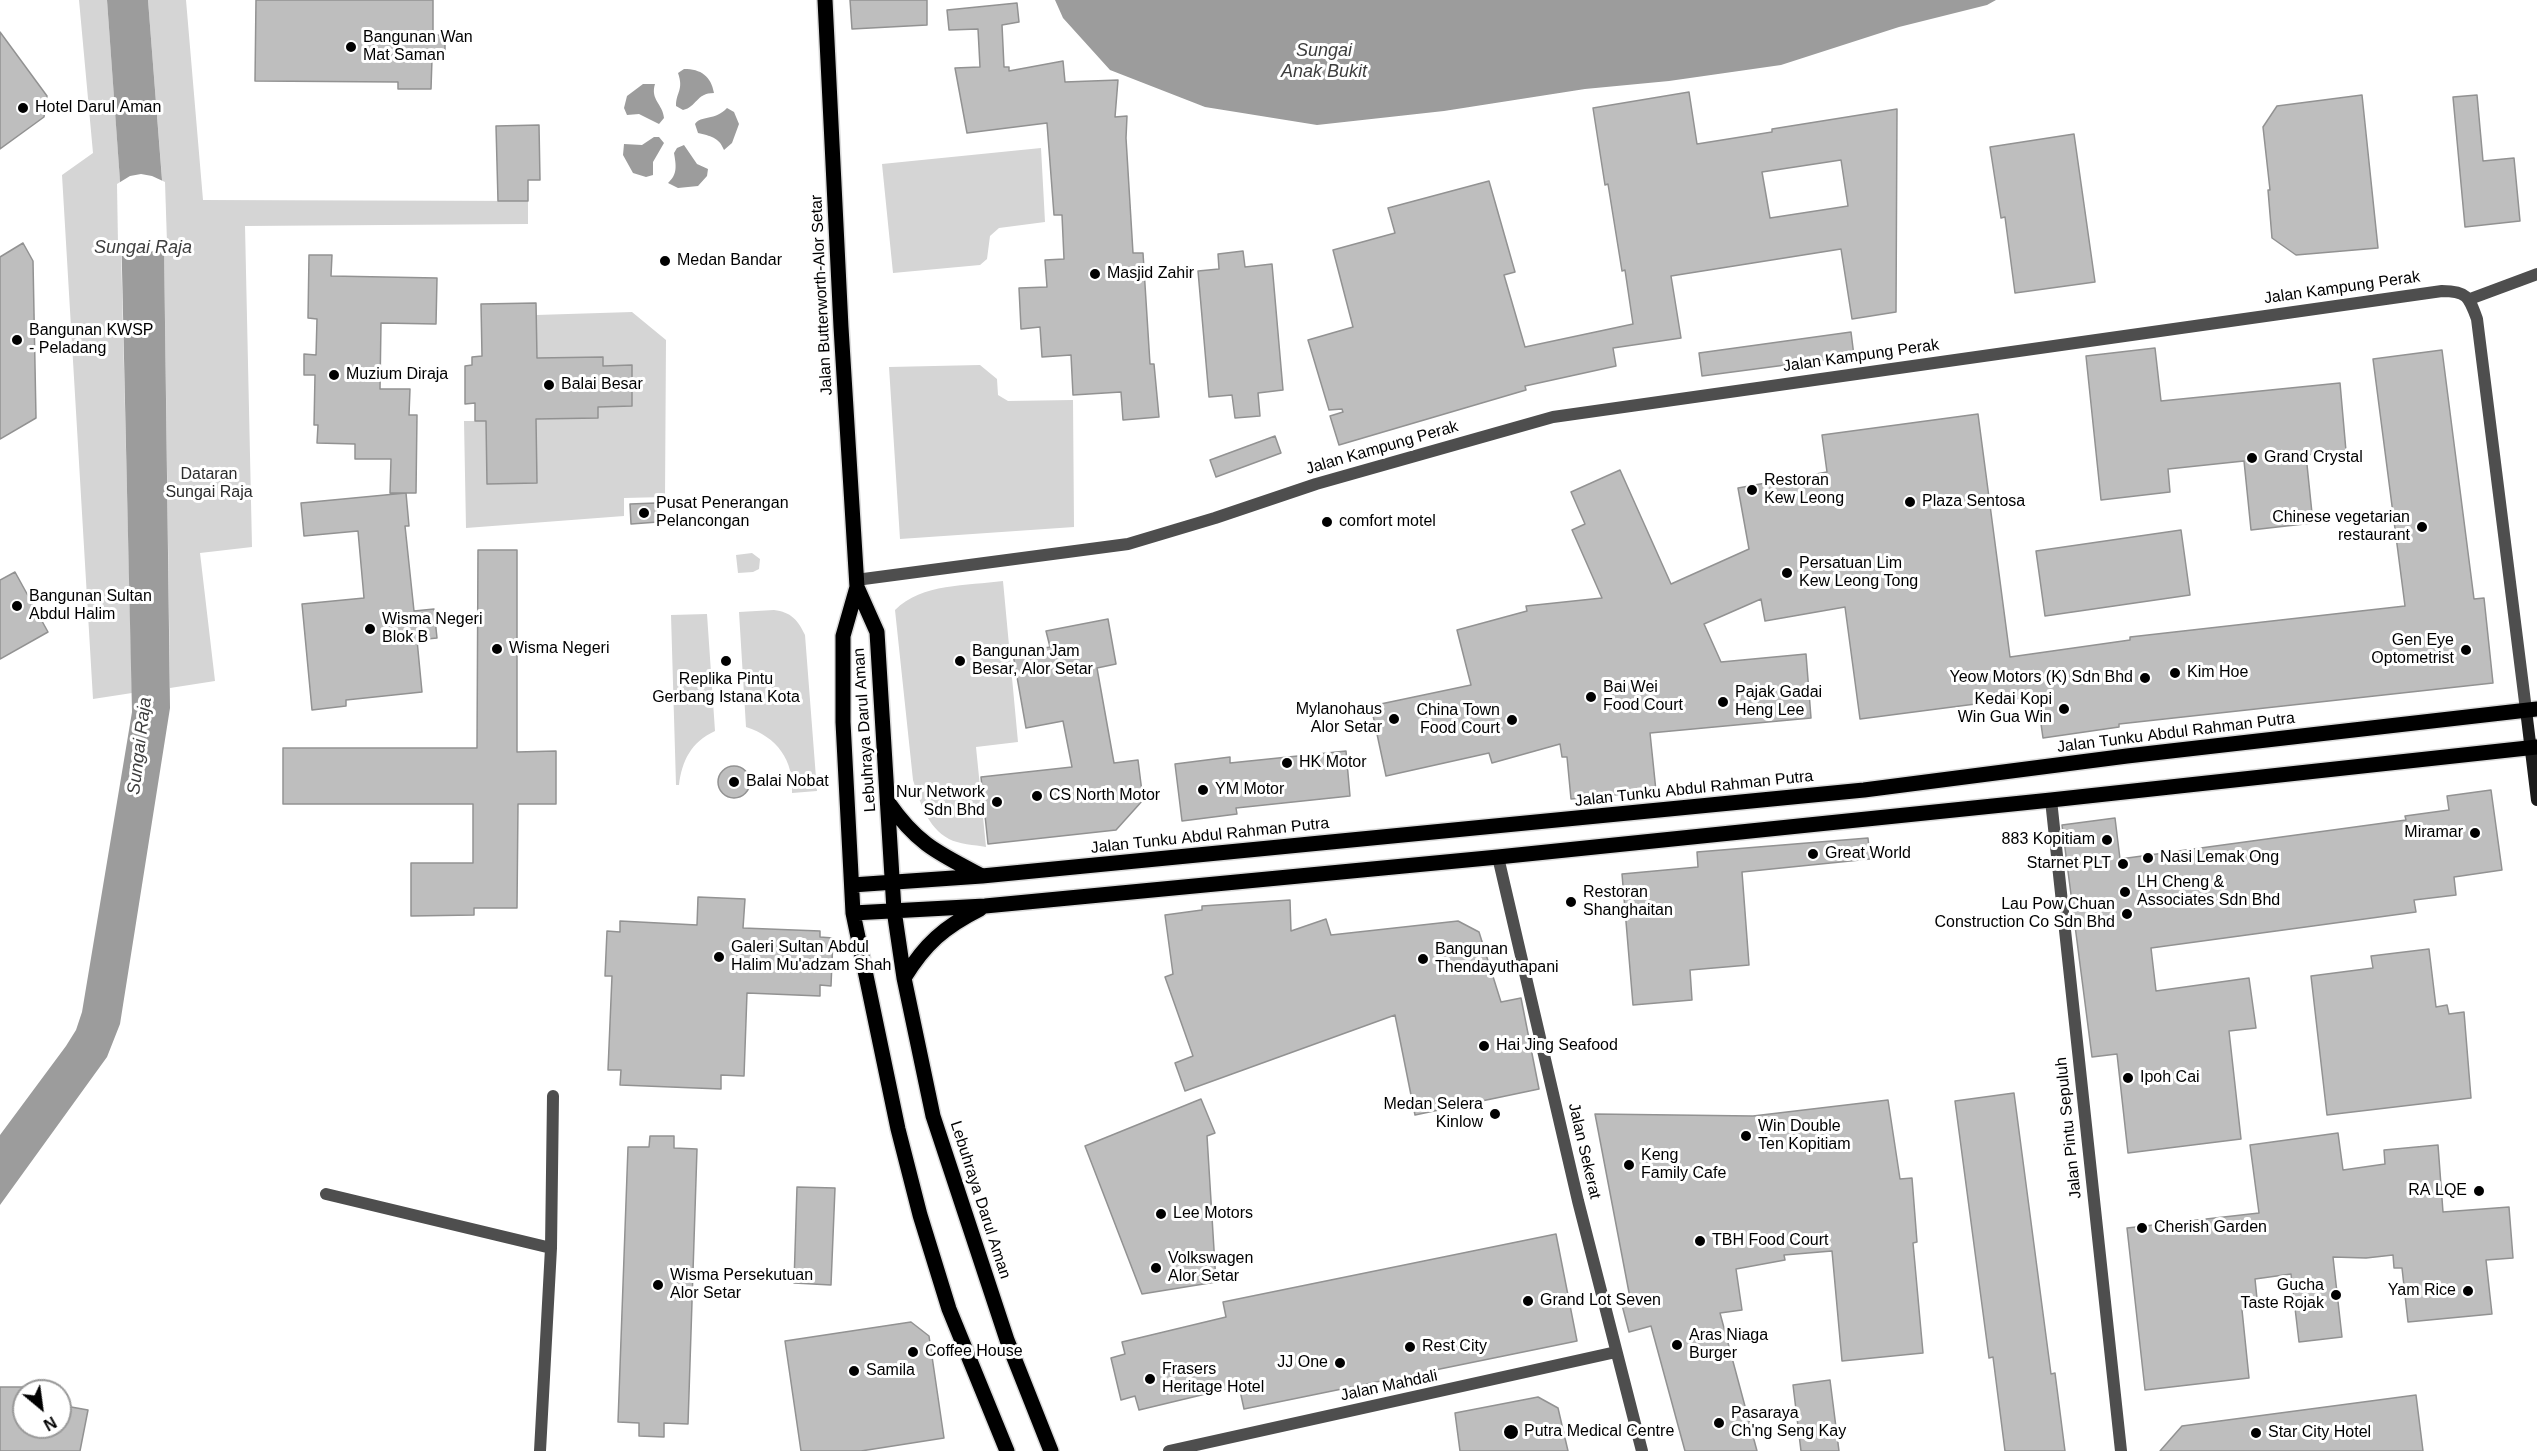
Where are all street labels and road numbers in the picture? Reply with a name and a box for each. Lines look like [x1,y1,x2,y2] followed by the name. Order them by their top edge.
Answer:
[807,194,837,396] street label: Jalan Butterworth-Alor Setar
[2263,268,2421,308] street label: Jalan Kampung Perak
[1782,336,1940,376] street label: Jalan Kampung Perak
[1304,417,1460,479] street label: Jalan Kampung Perak
[850,647,880,813] street label: Lebuhraya Darul Aman
[2056,709,2296,757] street label: Jalan Tunku Abdul Rahman Putra
[1574,767,1814,811] street label: Jalan Tunku Abdul Rahman Putra
[1090,814,1330,858] street label: Jalan Tunku Abdul Rahman Putra
[2052,1056,2086,1200] street label: Jalan Pintu Sepuluh
[1564,1101,1604,1201] street label: Jalan Sekerat
[945,1119,1015,1281] street label: Lebuhraya Darul Aman
[1339,1366,1439,1406] street label: Jalan Mahdali

